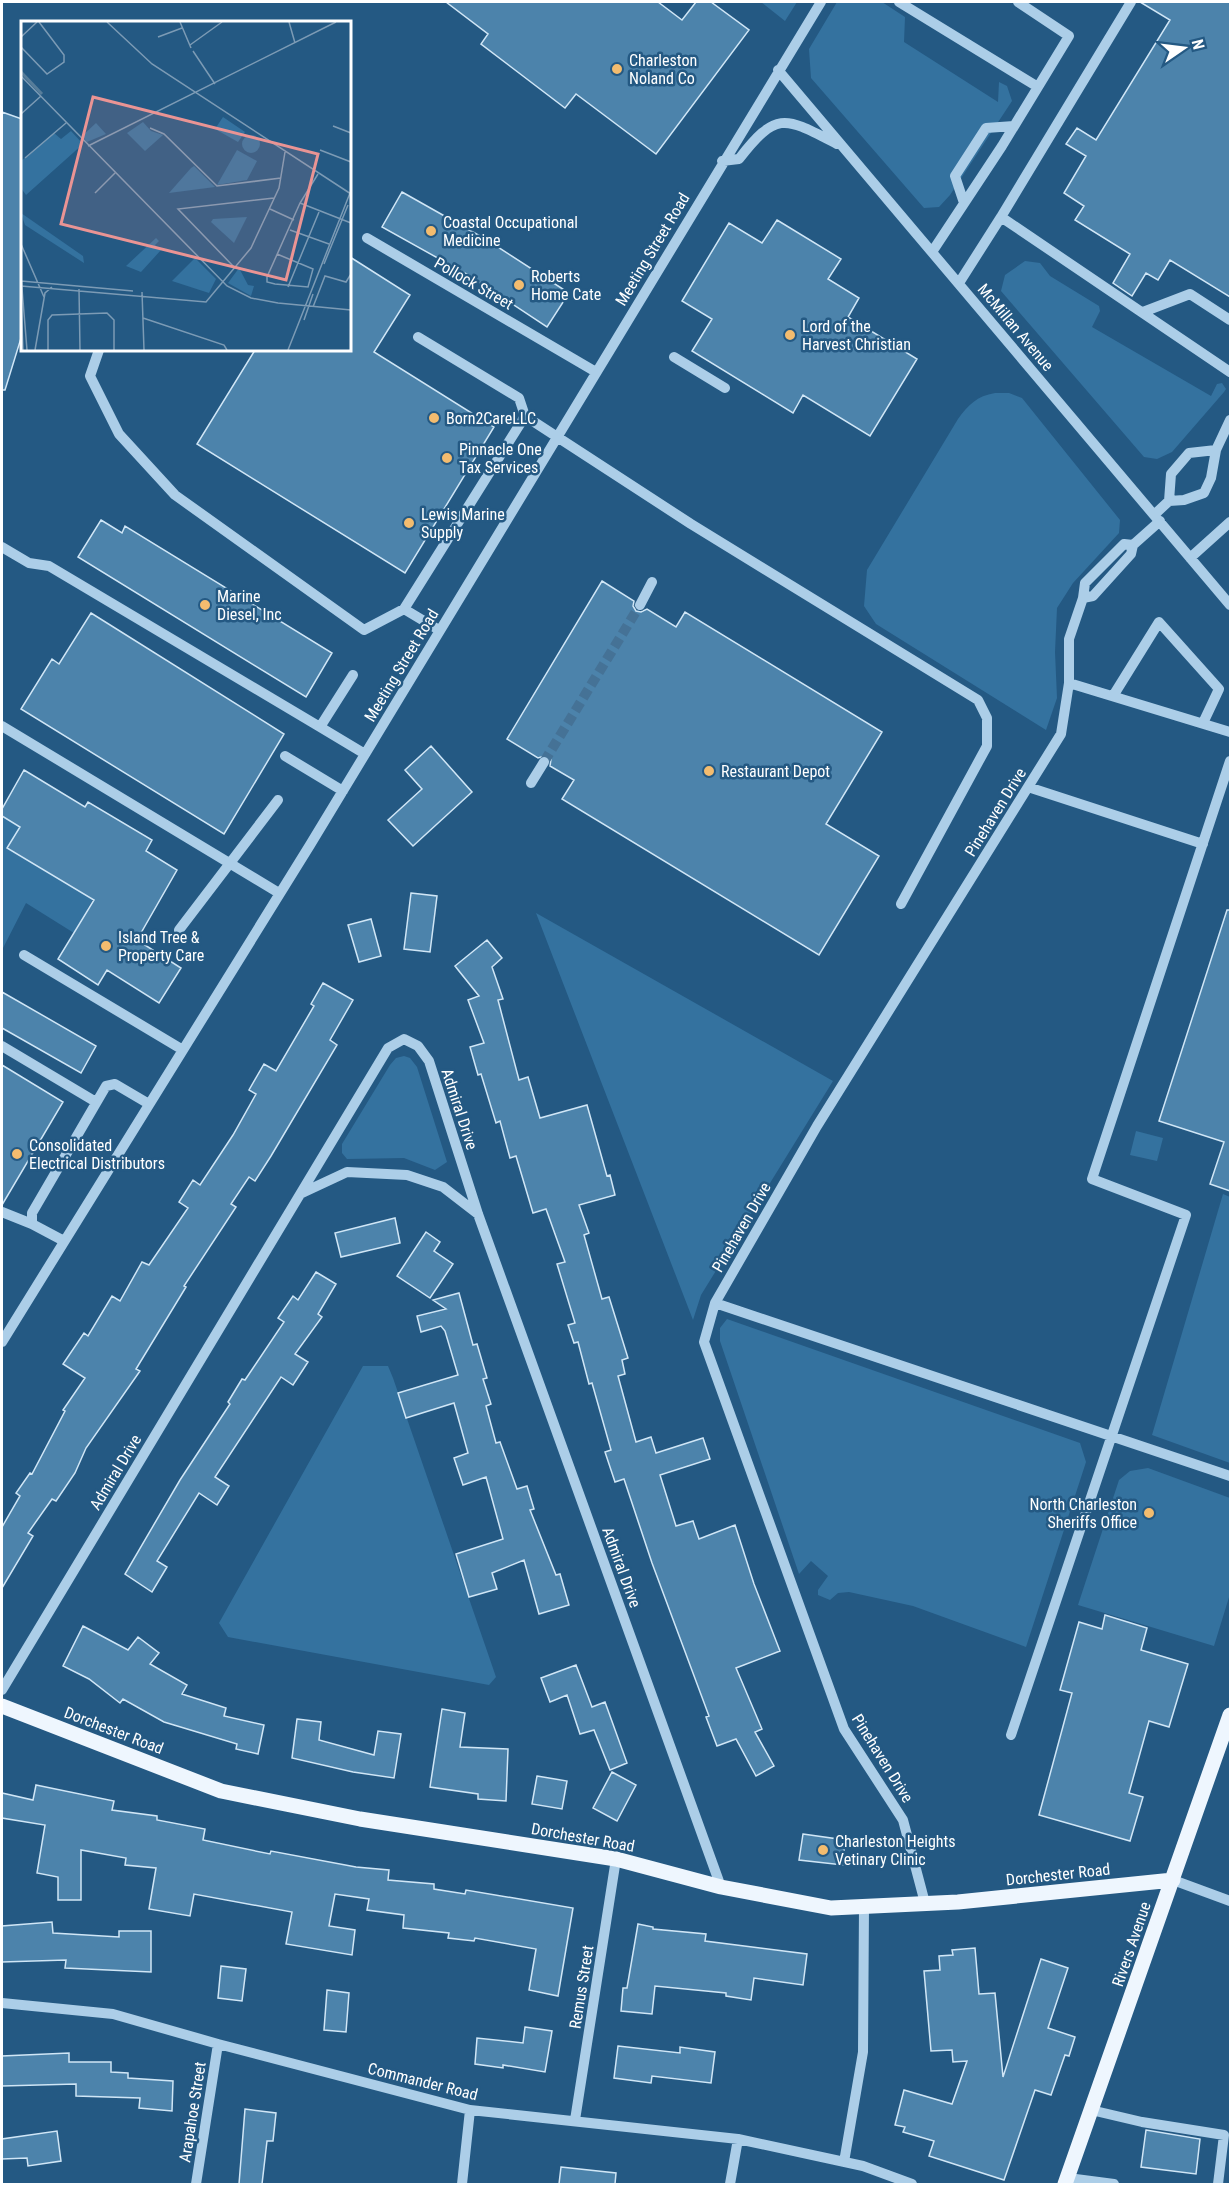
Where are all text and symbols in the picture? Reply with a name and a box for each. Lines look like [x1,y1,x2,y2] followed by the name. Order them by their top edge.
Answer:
[1154,18,1214,78] north arrow
[21,21,351,351] inset map
[1188,37,1208,52] text: N
[629,51,697,88] place label: Charleston Noland Co
[610,62,624,76] marker: Charleston Noland Co
[611,189,694,309] street label: Meeting Street Road
[443,213,578,250] place label: Coastal Occupational Medicine
[424,224,438,238] marker: Coastal Occupational Medicine
[431,253,517,314] street label: Pollock Street
[531,267,601,304] place label: Roberts Home Cate
[512,278,526,292] marker: Roberts Home Cate
[974,280,1058,375] street label: McMillan Avenue
[802,317,911,354] place label: Lord of the Harvest Christian
[783,328,797,342] marker: Lord of the Harvest Christian
[446,409,536,428] place label: Born2CareLLC
[427,411,441,425] marker: Born2CareLLC
[459,440,542,477] place label: Pinnacle One Tax Services
[440,451,454,465] marker: Pinnacle One Tax Services
[421,505,505,542] place label: Lewis Marine Supply
[402,516,416,530] marker: Lewis Marine Supply
[217,587,282,624] place label: Marine Diesel, Inc
[198,598,212,612] marker: Marine Diesel, Inc
[360,605,443,725] street label: Meeting Street Road
[721,762,830,781] place label: Restaurant Depot
[702,764,716,778] marker: Restaurant Depot
[961,765,1030,860] street label: Pinehaven Drive
[118,928,204,965] place label: Island Tree & Property Care
[99,939,113,953] marker: Island Tree & Property Care
[437,1066,482,1152] street label: Admiral Drive
[29,1136,165,1173] place label: Consolidated Electrical Distributors
[10,1147,24,1161] marker: Consolidated Electrical Distributors
[708,1179,775,1276] street label: Pinehaven Drive
[86,1431,145,1513] street label: Admiral Drive
[1029,1495,1137,1532] place label: North Charleston Sheriffs Office
[1142,1506,1156,1520] marker: North Charleston Sheriffs Office
[598,1524,645,1610] street label: Admiral Drive
[62,1703,166,1758] street label: Dorchester Road
[848,1711,917,1806] street label: Pinehaven Drive
[530,1819,636,1856] street label: Dorchester Road
[835,1832,956,1869] place label: Charleston Heights Vetinary Clinic
[816,1843,830,1857] marker: Charleston Heights Vetinary Clinic
[1005,1860,1111,1889] street label: Dorchester Road
[1108,1899,1155,1989] street label: Rivers Avenue
[566,1944,598,2030] street label: Remus Street
[366,2059,480,2104] street label: Commander Road
[175,2060,210,2164] street label: Arapahoe Street

